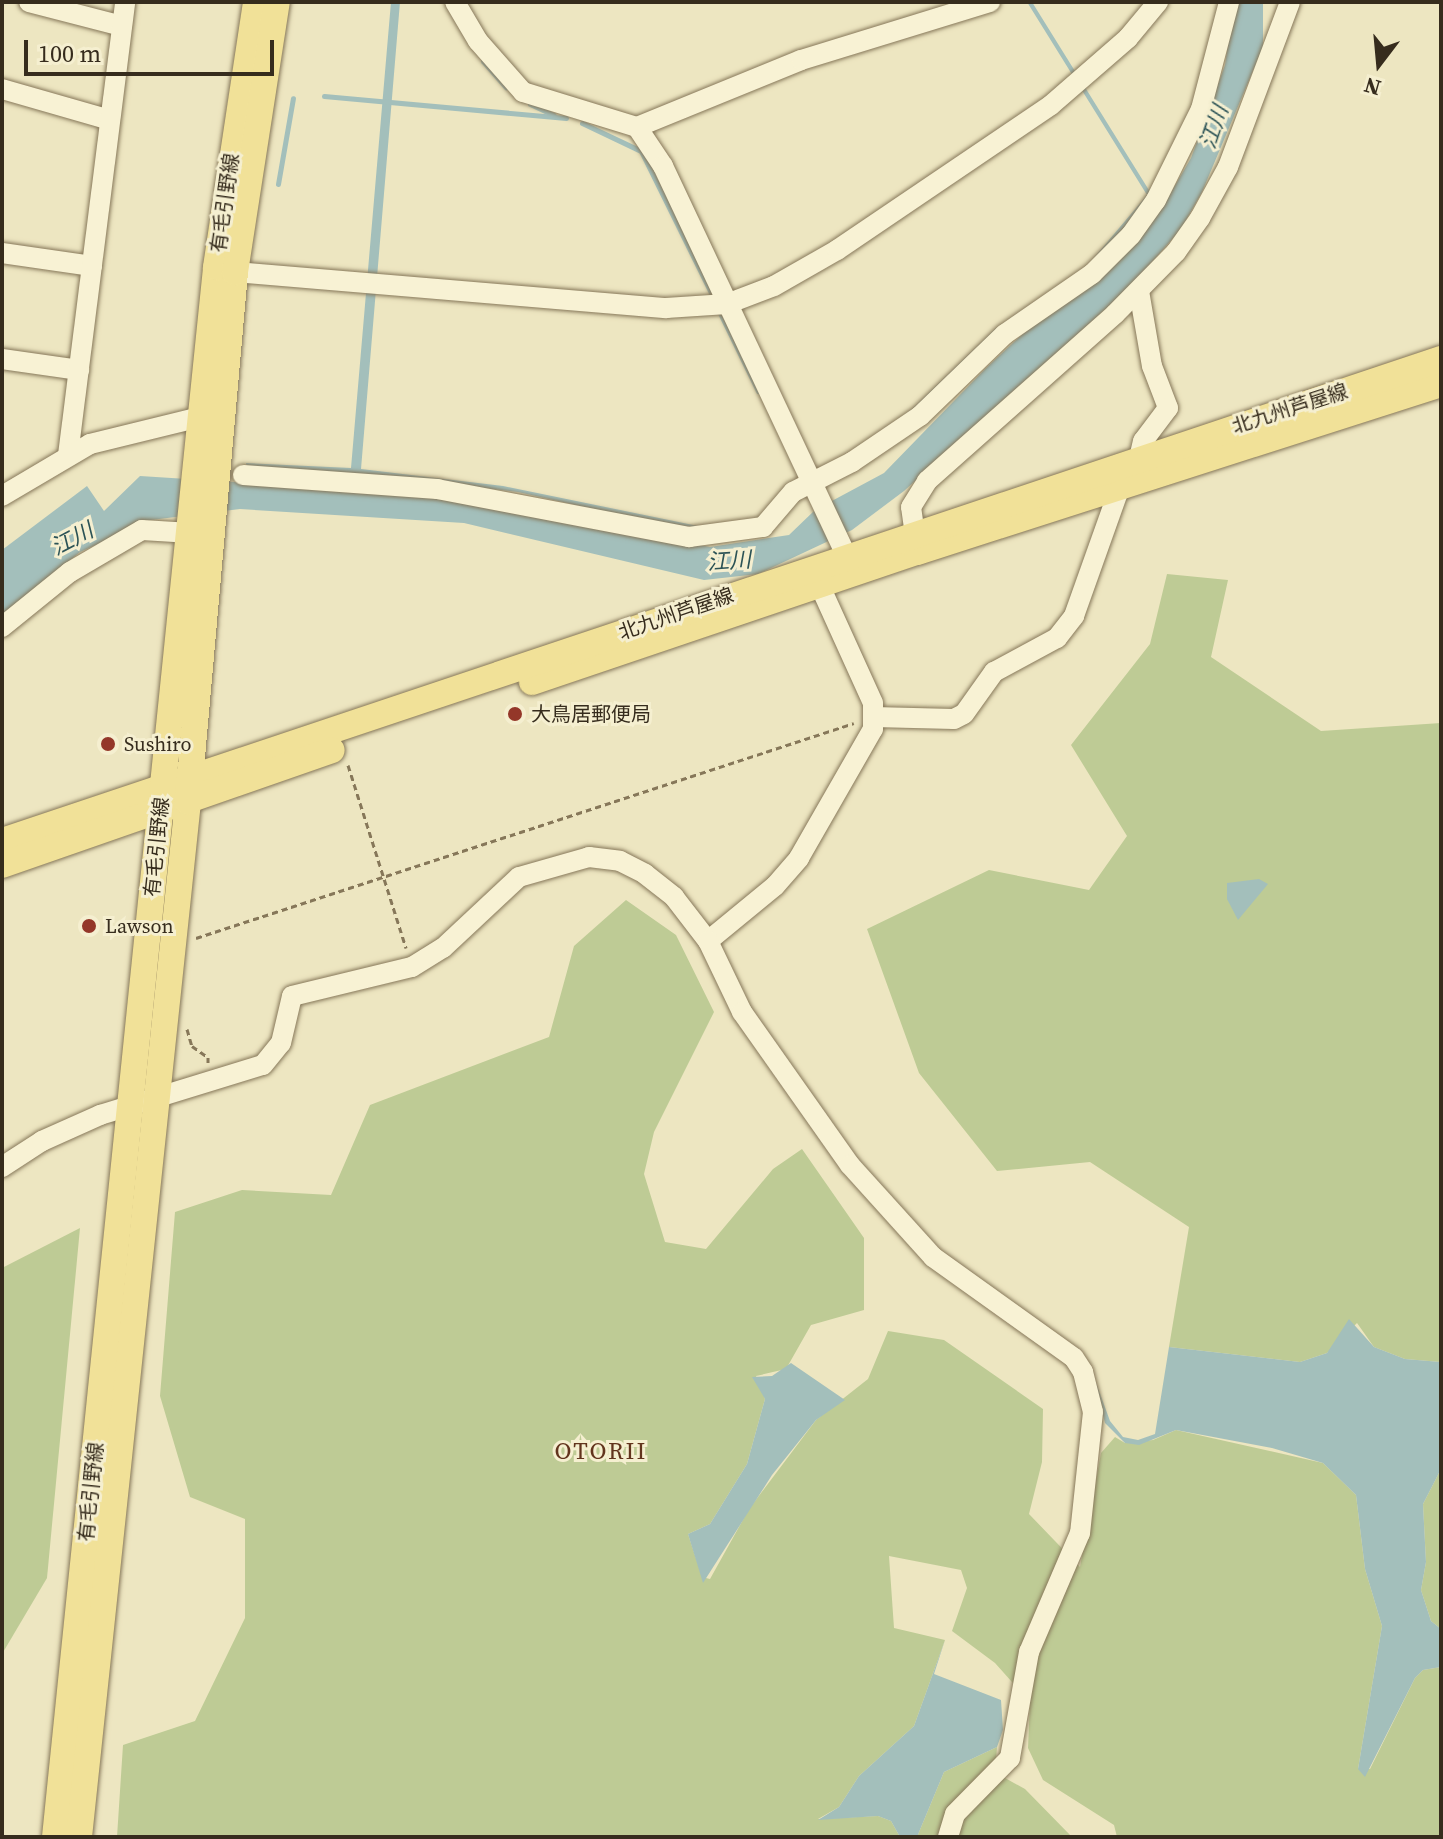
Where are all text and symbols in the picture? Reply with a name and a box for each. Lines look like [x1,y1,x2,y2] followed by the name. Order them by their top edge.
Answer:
[28,24,278,74] scale bar
[1339,24,1419,104] north arrow
[38,37,101,70] text: 100 m
[1361,70,1384,104] text: N
[1194,102,1234,152] water label: 江川
[206,152,244,254] street label: 有毛引野線
[1229,379,1351,439] street label: 北九州芦屋線
[46,517,98,561] water label: 江川
[706,546,752,576] water label: 江川
[615,583,737,645] street label: 北九州芦屋線
[531,702,651,726] place label: 大鳥居郵便局
[506,705,524,723] marker: 大鳥居郵便局
[124,732,191,756] place label: Sushiro
[99,735,117,753] marker: Sushiro
[140,796,174,898] street label: 有毛引野線
[105,914,174,938] place label: Lawson
[80,917,98,935] marker: Lawson
[555,1437,647,1465] district label: OTORII
[74,1441,108,1543] street label: 有毛引野線

